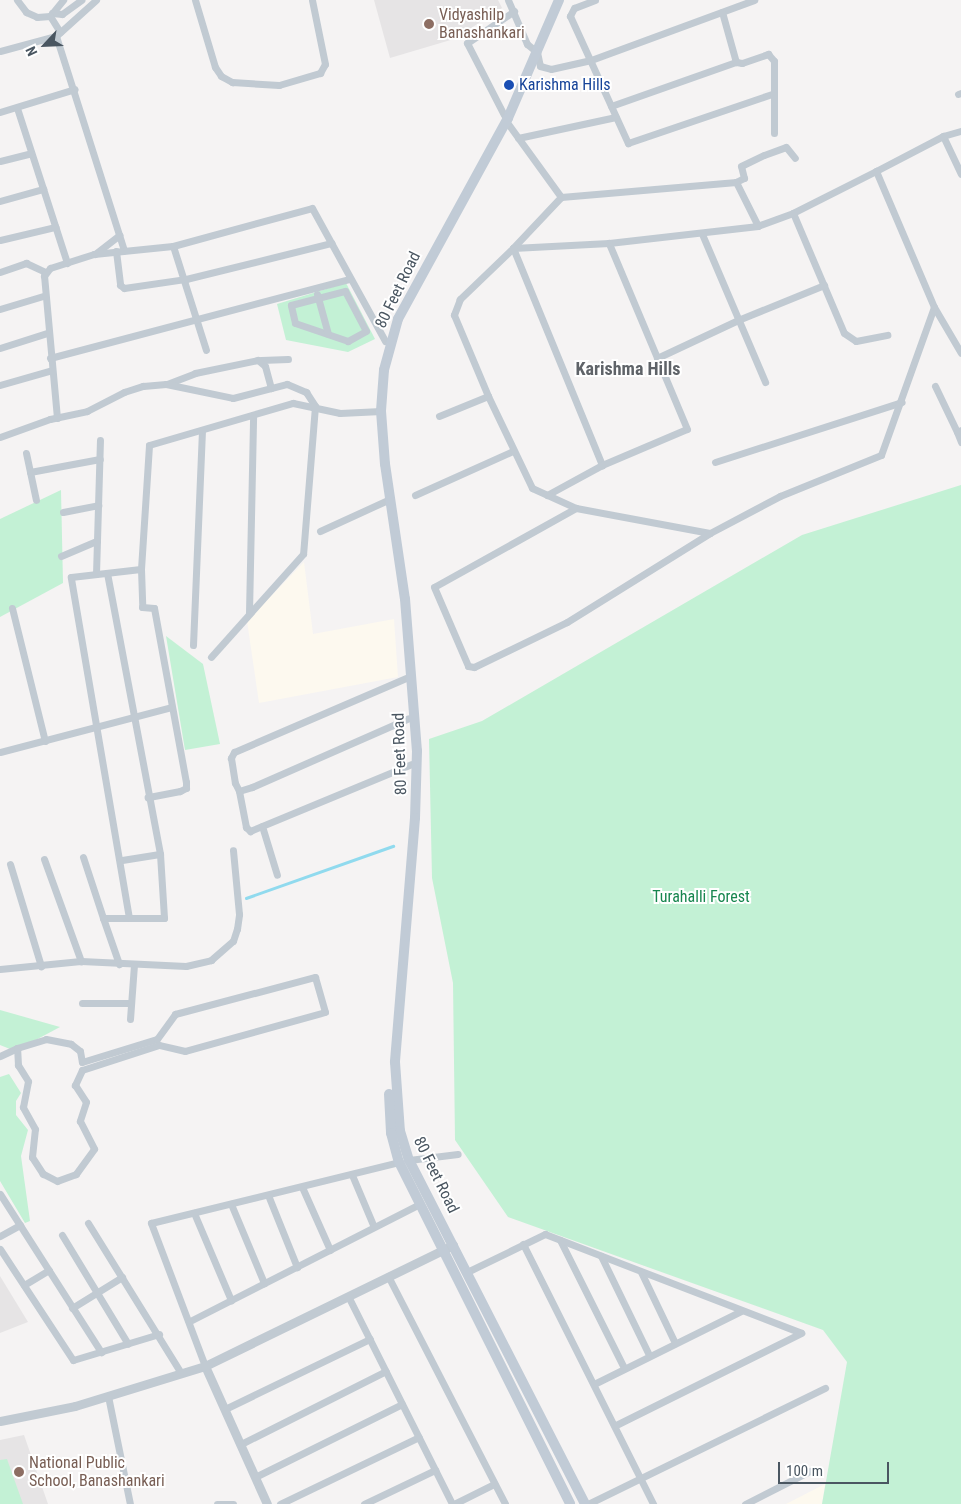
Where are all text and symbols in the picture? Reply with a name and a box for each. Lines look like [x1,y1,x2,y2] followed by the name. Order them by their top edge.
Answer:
[439,5,525,43] place label: Vidyashilp Banashankari
[423,18,435,30] marker: Vidyashilp Banashankari
[20,20,70,70] north arrow
[22,44,40,59] text: N
[519,75,611,95] place label: Karishma Hills
[503,79,515,91] marker: Karishma Hills
[371,249,425,331] street label: 80 Feet Road
[576,358,680,380] district label: Karishma Hills
[389,712,411,796] street label: 80 Feet Road
[652,887,750,907] park label: Turahalli Forest
[409,1134,463,1216] street label: 80 Feet Road
[781,1452,892,1484] scale bar
[29,1453,165,1491] place label: National Public School, Banashankari
[786,1462,823,1480] text: 100 m
[13,1466,25,1478] marker: National Public School, Banashankari

